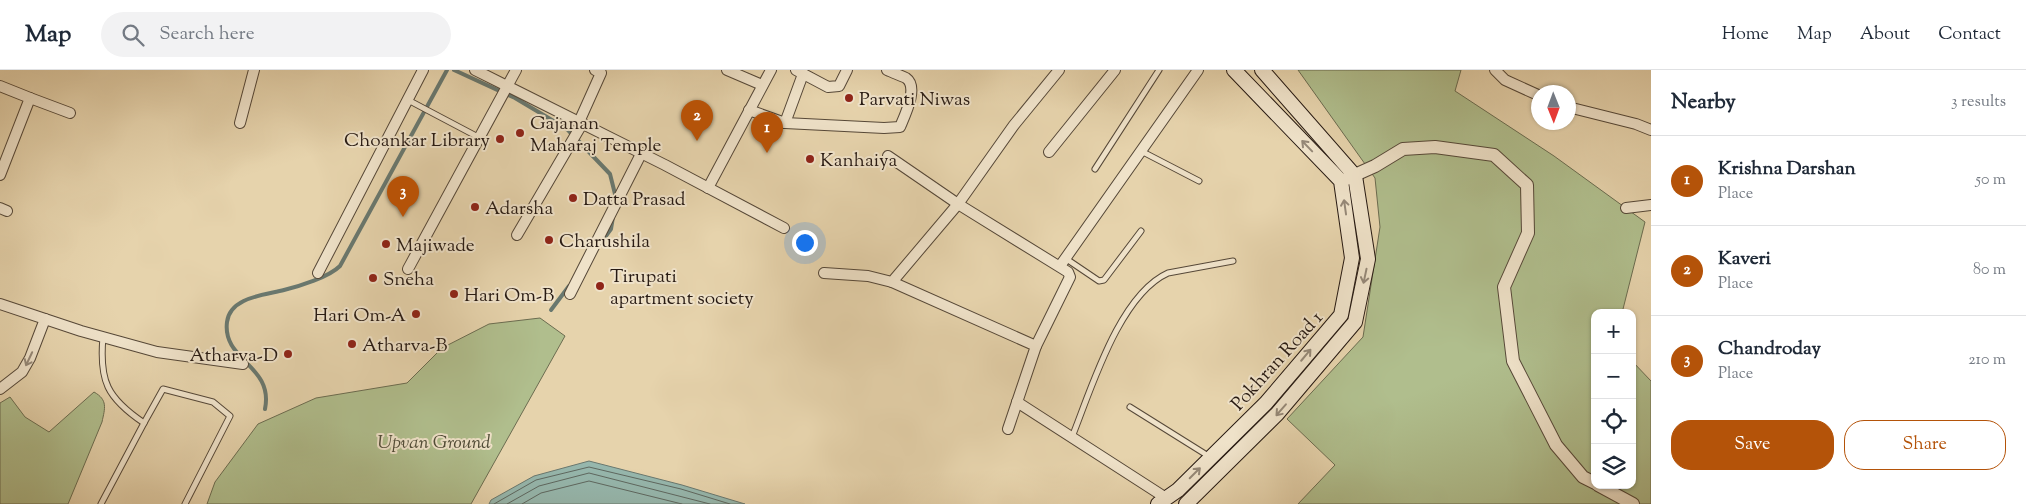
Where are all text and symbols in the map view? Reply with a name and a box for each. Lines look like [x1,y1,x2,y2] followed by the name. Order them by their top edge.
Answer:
[101,12,451,57] search box
[25,18,71,52] text: Map
[119,21,147,49] icon: search
[159,21,255,48] text: Search here
[1722,22,1769,48] text: Home
[1797,22,1832,48] text: Map
[1860,22,1910,48] text: About
[1938,22,2001,48] text: Contact
[1531,85,1576,130] north arrow
[859,87,970,114] place label: Parvati Niwas
[1671,88,1736,118] text: Nearby
[1951,91,2006,114] text: 3 results
[843,92,855,104] marker: Parvati Niwas
[681,100,713,141] pin: 2
[530,111,661,160] place label: Gajanan Maharaj Temple
[751,112,783,153] pin: 1
[514,127,526,139] marker: Gajanan Maharaj Temple
[344,128,491,155] place label: Choankar Library
[494,133,506,145] marker: Choankar Library
[1301,140,1313,152] one-way arrow
[820,148,897,175] place label: Kanhaiya
[804,153,816,165] marker: Kanhaiya
[1718,156,1856,183] text: Krishna Darshan
[1684,169,1690,192] text: 1
[1975,169,2006,192] text: 50 m
[387,176,419,217] pin: 3
[1718,183,1753,206] text: Place
[583,187,686,214] place label: Datta Prasad
[567,192,579,204] marker: Datta Prasad
[485,196,553,223] place label: Adarsha
[1340,199,1350,215] one-way arrow
[469,201,481,213] marker: Adarsha
[559,229,650,256] place label: Charushila
[792,230,818,256] your location
[396,233,475,260] place label: Majiwade
[543,234,555,246] marker: Charushila
[380,238,392,250] marker: Majiwade
[1718,246,1771,273] text: Kaveri
[1683,259,1691,282] text: 2
[1973,259,2006,282] text: 80 m
[610,264,754,313] place label: Tirupati apartment society
[383,267,434,294] place label: Sneha
[1360,267,1369,283] one-way arrow
[367,272,379,284] marker: Sneha
[1718,273,1753,296] text: Place
[594,280,606,292] marker: Tirupati apartment society
[464,283,554,310] place label: Hari Om-B
[448,288,460,300] marker: Hari Om-B
[313,303,407,330] place label: Hari Om-A
[1226,305,1330,417] street label: Pokhran Road 1
[410,308,422,320] marker: Hari Om-A
[1591,309,1636,489] map controls
[1591,309,1636,354] button: +
[362,333,447,360] place label: Atharva-B
[1718,336,1821,363] text: Chandroday
[346,338,358,350] marker: Atharva-B
[190,343,278,370] place label: Atharva-D
[282,348,294,360] marker: Atharva-D
[1301,349,1312,362] one-way arrow
[1684,349,1690,372] text: 3
[1968,349,2006,372] text: 210 m
[23,351,33,366] one-way arrow
[1591,354,1636,399] button: −
[1718,363,1753,386] text: Place
[1591,399,1636,444] button: locate
[1275,403,1286,416] one-way arrow
[1671,420,1834,470] button: Save
[1844,420,2006,470] button: Share
[377,430,491,457] park label: Upvan Ground
[1591,444,1636,489] button: layers
[1189,467,1201,479] one-way arrow

